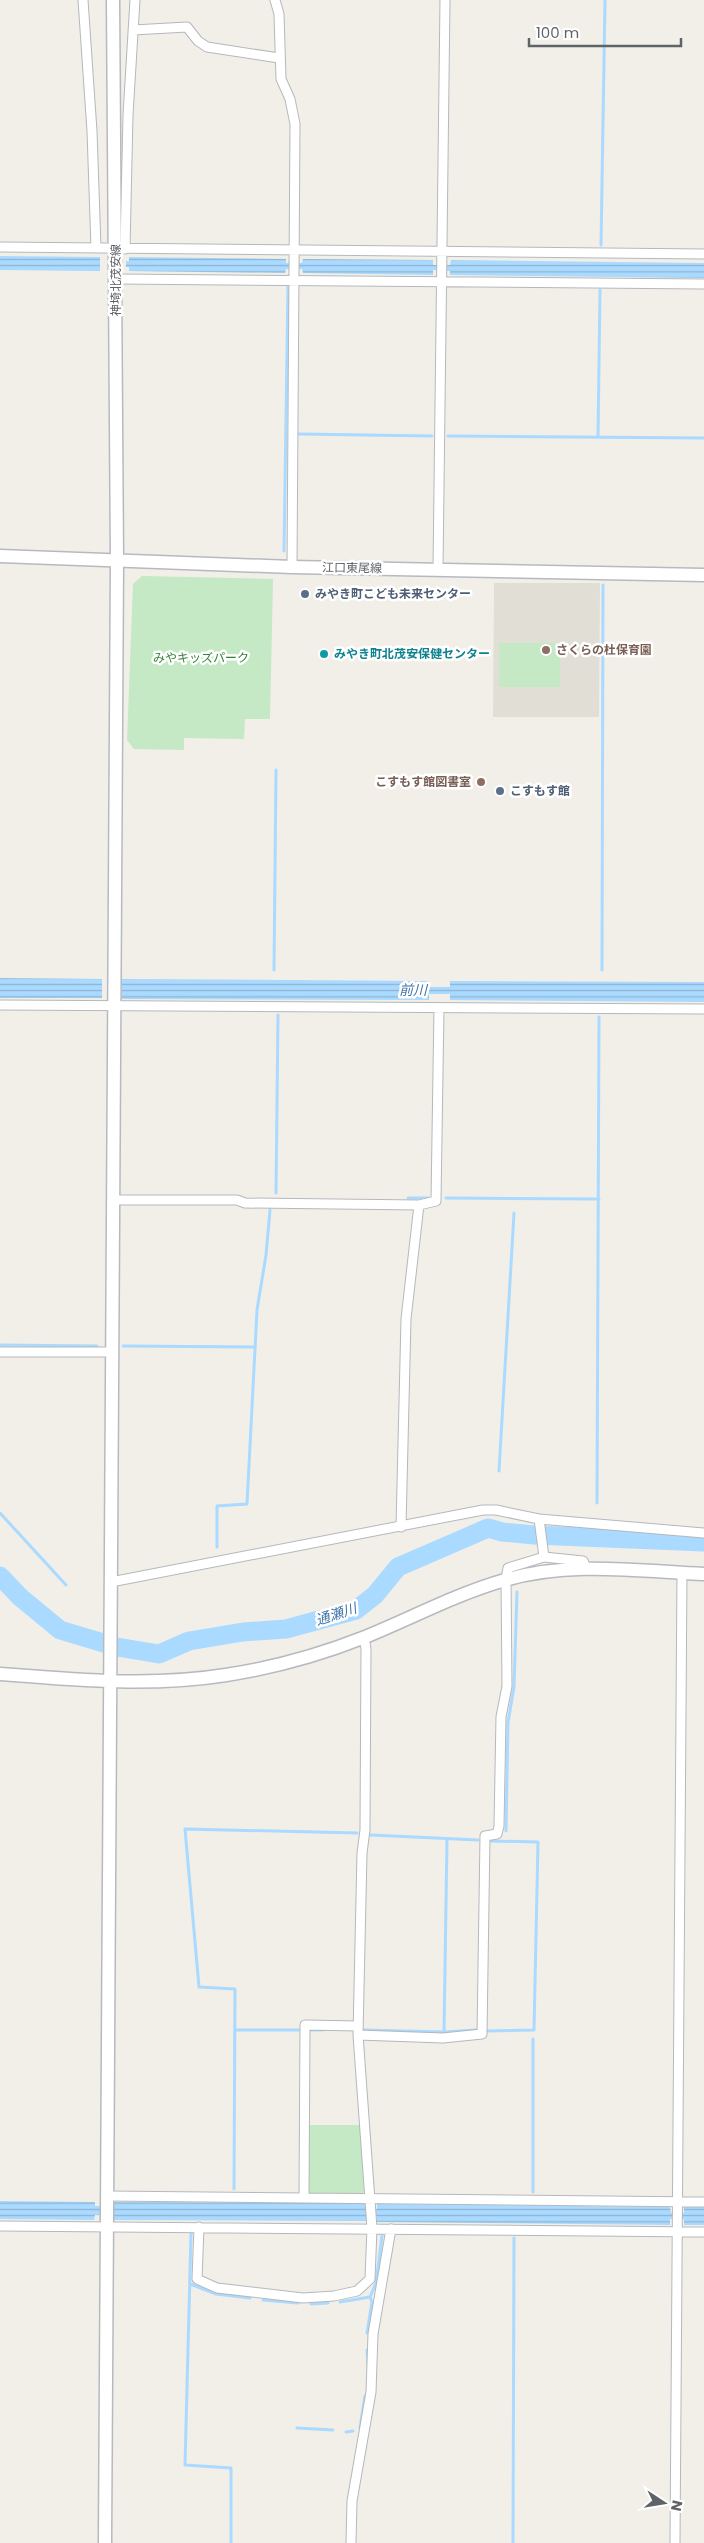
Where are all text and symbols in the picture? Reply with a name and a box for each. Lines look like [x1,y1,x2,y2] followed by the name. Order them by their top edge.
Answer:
[529,15,682,47] scale bar
[536,22,579,43] text: 100 m
[107,244,124,316] street label: 神埼北茂安線
[322,558,382,577] street label: 江口東尾線
[315,585,471,602] place label: みやき町こども未来センター
[299,588,311,600] marker: みやき町こども未来センター
[556,641,652,658] place label: さくらの杜保育園
[540,644,552,656] marker: さくらの杜保育園
[334,645,490,662] place label: みやき町北茂安保健センター
[318,648,330,660] marker: みやき町北茂安保健センター
[153,649,249,666] park label: みやキッズパーク
[375,773,471,790] place label: こすもす館図書室
[475,776,487,788] marker: こすもす館図書室
[510,782,570,799] place label: こすもす館
[494,785,506,797] marker: こすもす館
[399,980,429,1000] water label: 前川
[313,1597,361,1630] water label: 通瀬川
[639,2478,689,2528] north arrow
[666,2498,688,2513] text: N

